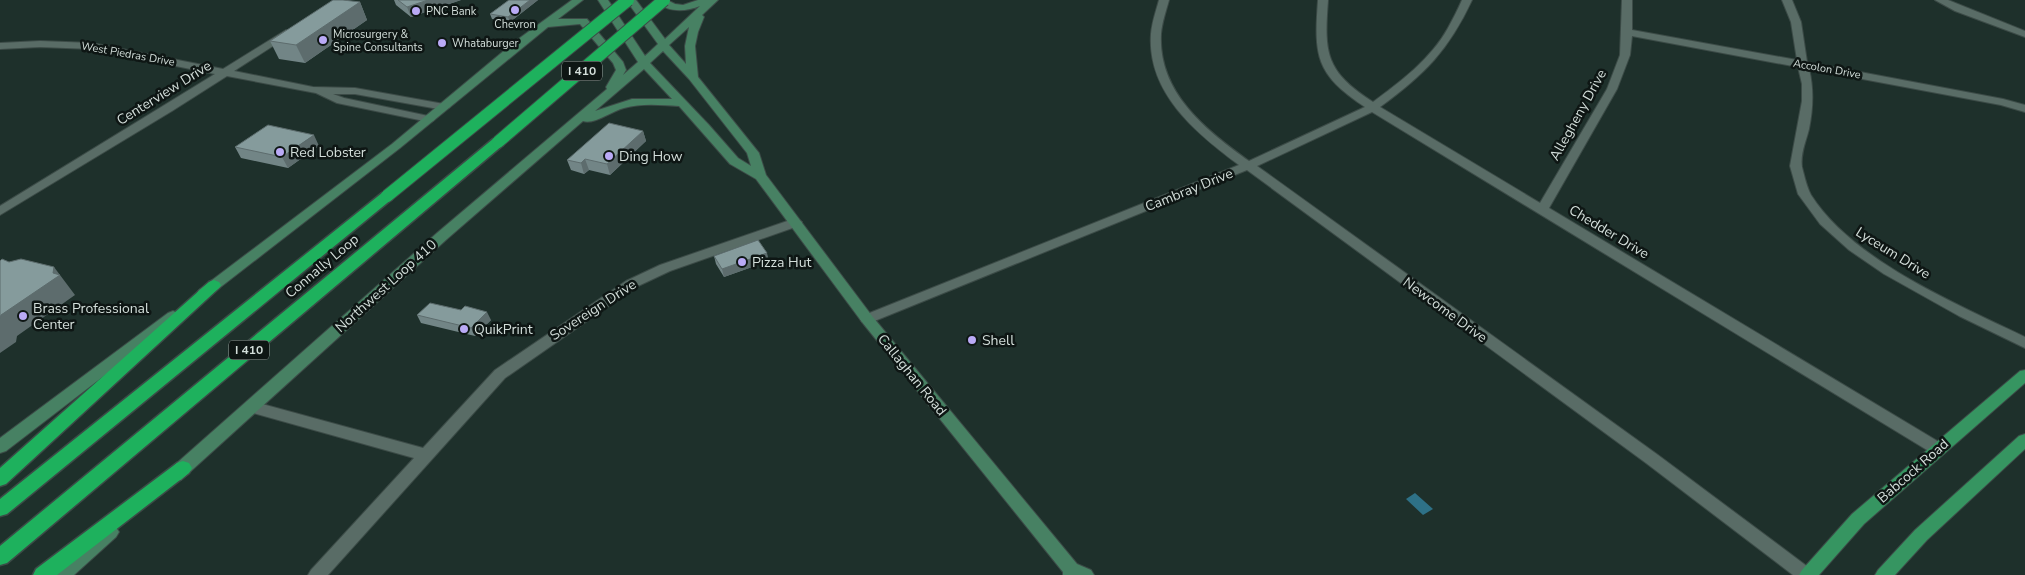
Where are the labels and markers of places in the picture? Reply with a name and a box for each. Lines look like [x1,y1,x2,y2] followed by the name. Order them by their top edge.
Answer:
[426,4,477,19] place label: PNC Bank
[509,4,521,16] marker: Chevron
[410,5,422,17] marker: PNC Bank
[494,17,536,32] place label: Chevron
[333,27,423,55] place label: Microsurgery & Spine Consultants
[317,34,329,46] marker: Microsurgery & Spine Consultants
[452,36,519,51] place label: Whataburger
[436,37,448,49] marker: Whataburger
[290,143,366,162] place label: Red Lobster
[274,146,286,158] marker: Red Lobster
[619,147,683,166] place label: Ding How
[603,150,615,162] marker: Ding How
[752,253,812,272] place label: Pizza Hut
[736,256,748,268] marker: Pizza Hut
[33,299,150,334] place label: Brass Professional Center
[17,310,29,322] marker: Brass Professional Center
[474,320,533,339] place label: QuikPrint
[458,323,470,335] marker: QuikPrint
[982,331,1015,350] place label: Shell
[966,334,978,346] marker: Shell

